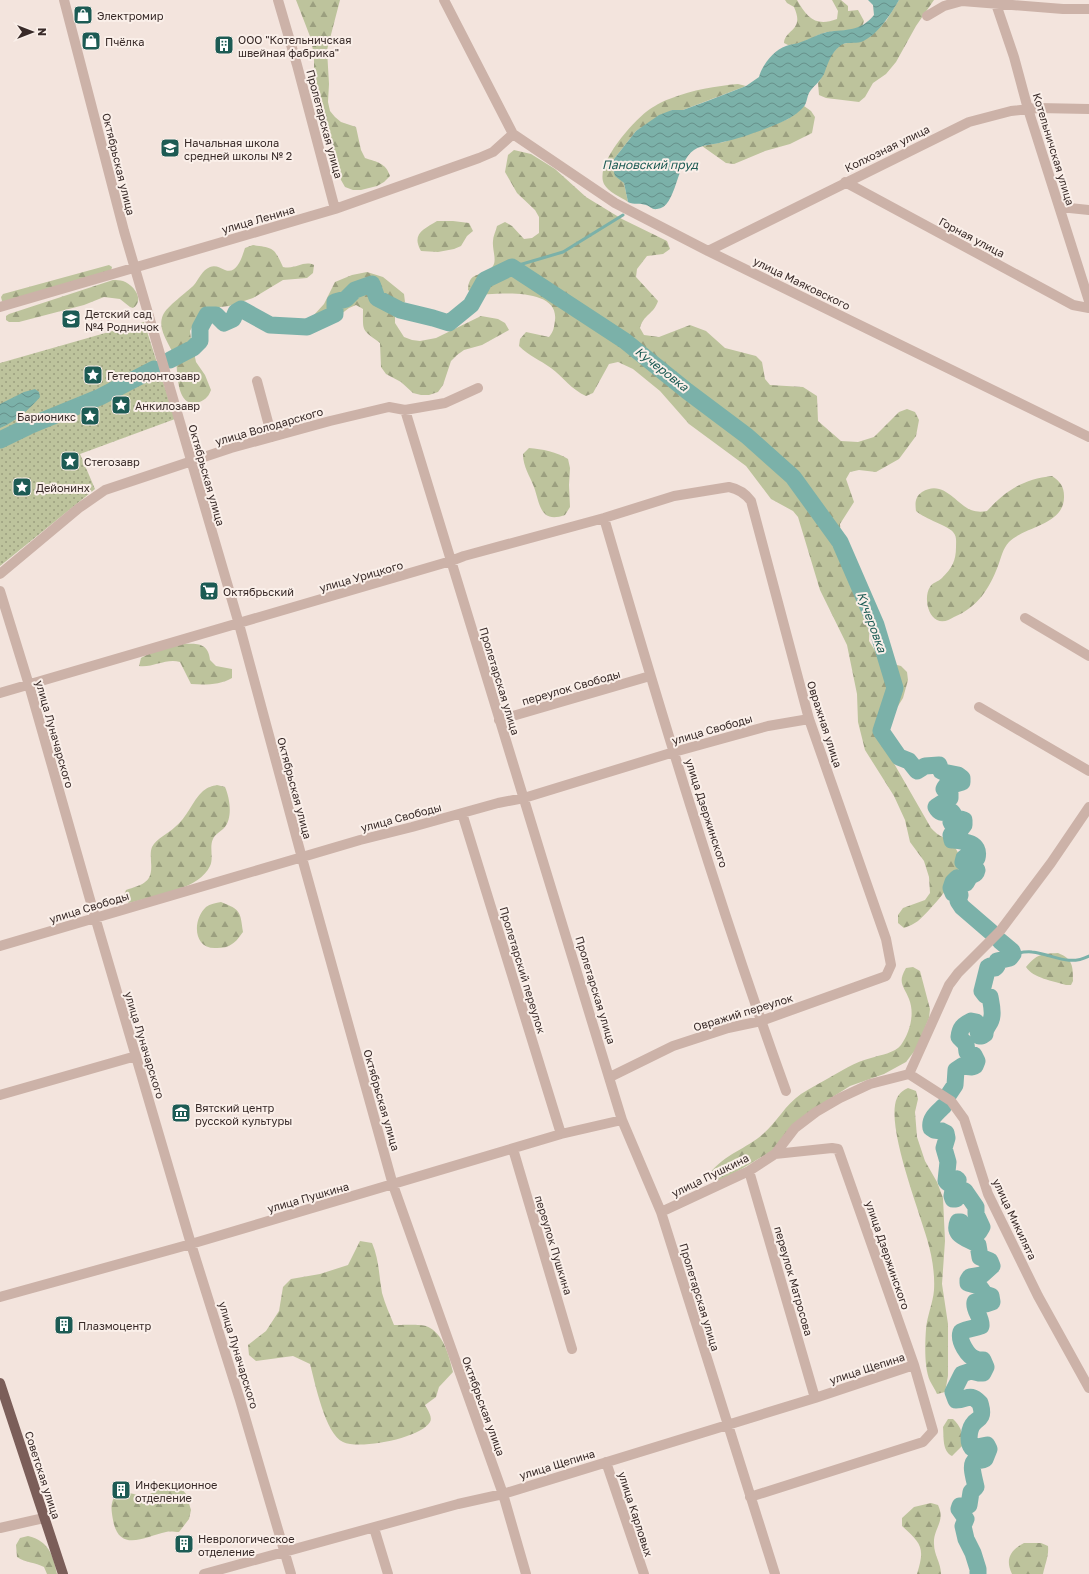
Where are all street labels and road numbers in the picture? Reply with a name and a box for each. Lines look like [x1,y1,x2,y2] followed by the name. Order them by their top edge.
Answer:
[304,68,346,180] street label: Пролетарская улица
[1031,91,1077,207] street label: Котельничская улица
[100,112,138,216] street label: Октябрьская улица
[842,122,932,174] street label: Колхозная улица
[220,202,296,236] street label: улица Ленина
[937,214,1007,260] street label: Горная улица
[751,254,853,312] street label: улица Маяковского
[213,404,325,448] street label: улица Володарского
[186,423,228,527] street label: Октябрьская улица
[318,558,405,594] street label: улица Урицкого
[477,626,523,736] street label: Пролетарская улица
[520,667,622,707] street label: переулок Свободы
[33,679,77,790] street label: улица Луначарского
[805,679,845,769] street label: Овражная улица
[670,711,754,747] street label: улица Свободы
[275,736,315,840] street label: Октябрьская улица
[683,757,731,870] street label: улица Дзержинского
[359,800,443,834] street label: улица Свободы
[47,889,131,925] street label: улица Свободы
[497,905,549,1036] street label: Пролетарский переулок
[573,935,619,1045] street label: Пролетарская улица
[123,990,168,1100] street label: улица Луначарского
[692,990,795,1033] street label: Овражий переулок
[361,1048,403,1152] street label: Октябрьская улица
[669,1151,751,1199] street label: улица Пушкина
[990,1176,1040,1262] street label: улица Микилята
[266,1179,350,1215] street label: улица Пушкина
[533,1194,575,1296] street label: переулок Пушкина
[863,1199,913,1311] street label: улица Дзержинского
[772,1225,816,1337] street label: переулок Матросова
[677,1242,723,1352] street label: Пролетарская улица
[217,1300,262,1410] street label: улица Луначарского
[828,1350,906,1386] street label: улица Щепина
[460,1354,508,1458] street label: Октябрьская улица
[23,1429,63,1521] street label: Советская улица
[518,1446,596,1482] street label: улица Щепина
[616,1470,656,1558] street label: улица Карловых

